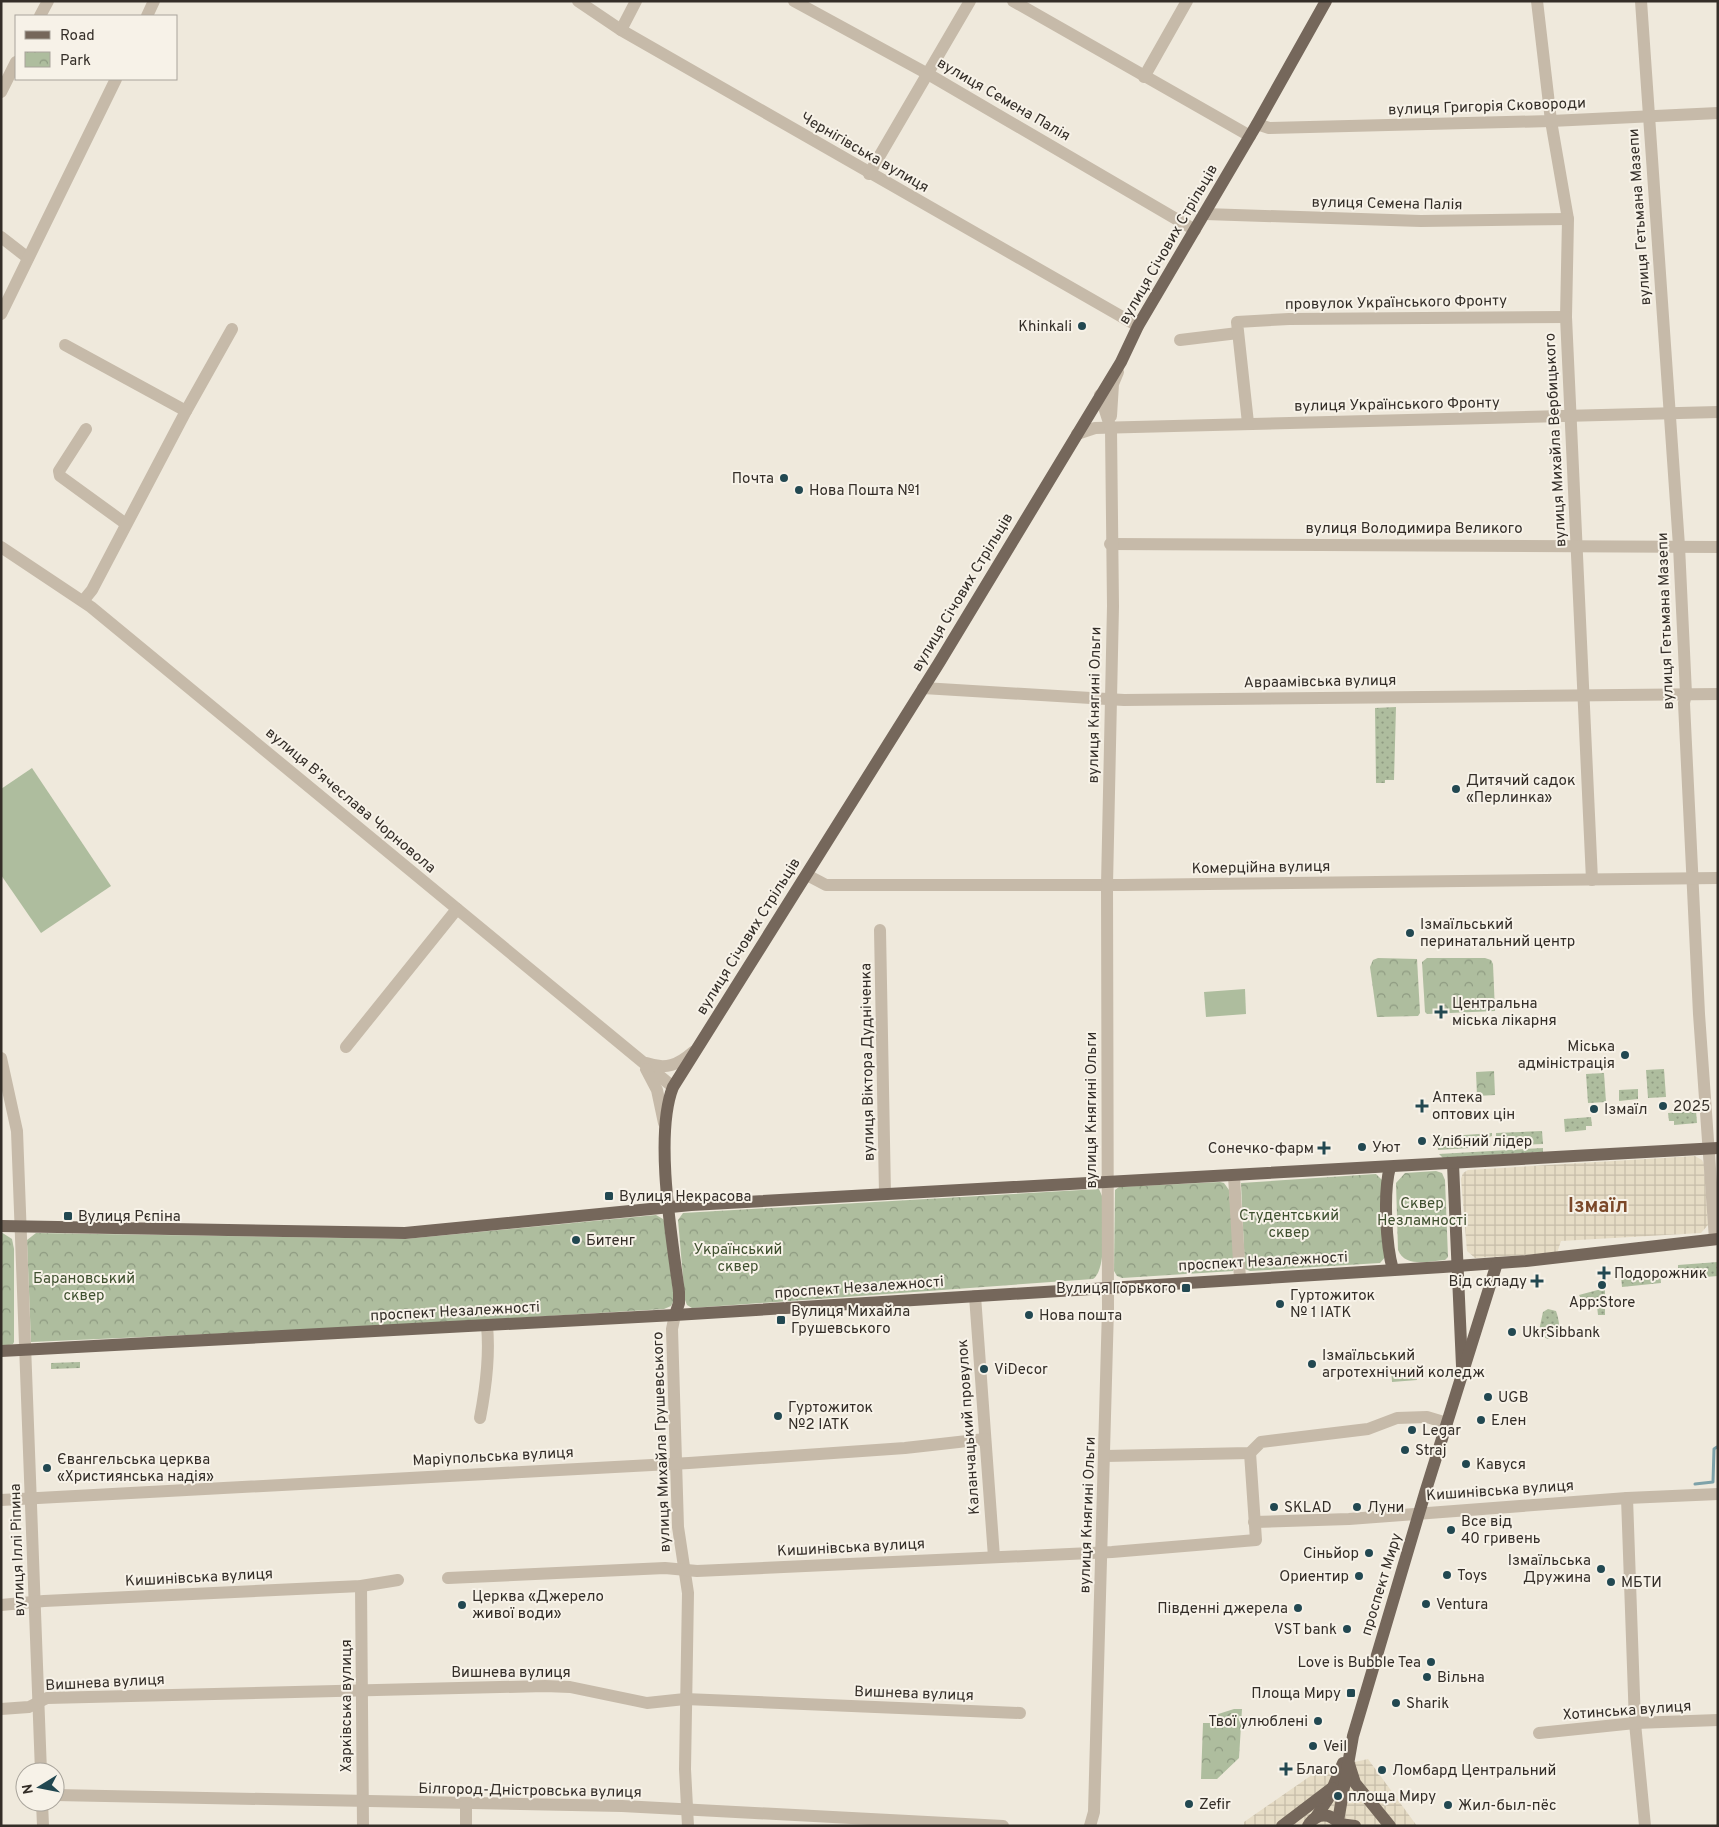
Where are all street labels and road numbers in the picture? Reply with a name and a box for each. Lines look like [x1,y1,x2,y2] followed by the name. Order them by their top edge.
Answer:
[933,54,1073,146] street label: вулиця Семена Палія
[1388,95,1586,120] street label: вулиця Григорія Сковороди
[797,109,932,198] street label: Чернігівська вулиця
[1625,128,1656,306] street label: вулиця Гетьмана Мазепи
[1116,161,1223,328] street label: вулиця Січових Стрільців
[1311,194,1463,215] street label: вулиця Семена Палія
[1285,292,1507,315] street label: провулок Українського Фронту
[1541,332,1572,547] street label: вулиця Михайла Вербицького
[1294,394,1500,417] street label: вулиця Українського Фронту
[908,510,1018,676] street label: вулиця Січових Стрільців
[1305,520,1523,539] street label: вулиця Володимира Великого
[1654,532,1679,710] street label: вулиця Гетьмана Мазепи
[1085,626,1106,784] street label: вулиця Княгині Ольги
[1244,672,1396,693] street label: Авраамівська вулиця
[261,724,439,878] street label: вулиця Вʼячеслава Чорновола
[693,855,806,1019] street label: вулиця Січових Стрільців
[1191,858,1331,879] street label: Комерційна вулиця
[857,963,880,1161] street label: вулиця Віктора Дудніченка
[1083,1032,1102,1188] street label: вулиця Княгині Ольги
[1178,1249,1348,1276] street label: проспект Незалежності
[774,1273,944,1304] street label: проспект Незалежності
[370,1299,540,1326] street label: проспект Незалежності
[649,1331,676,1553] street label: вулиця Михайла Грушевського
[954,1338,985,1515] street label: Каланчацький провулок
[1076,1436,1101,1594] street label: вулиця Княгині Ольги
[412,1444,574,1471] street label: Маріупольська вулиця
[1426,1477,1575,1506] street label: Кишинівська вулиця
[7,1483,30,1617] street label: вулиця Іллі Ріпина
[1358,1531,1407,1638] street label: проспект Миру
[777,1535,925,1562] street label: Кишинівська вулиця
[125,1565,273,1592] street label: Кишинівська вулиця
[338,1639,357,1773] street label: Харківська вулиця
[451,1664,571,1683] street label: Вишнева вулиця
[45,1671,165,1696] street label: Вишнева вулиця
[854,1683,974,1706] street label: Вишнева вулиця
[1562,1698,1692,1725] street label: Хотинська вулиця
[418,1780,642,1803] street label: Білгород-Дністровська вулиця

